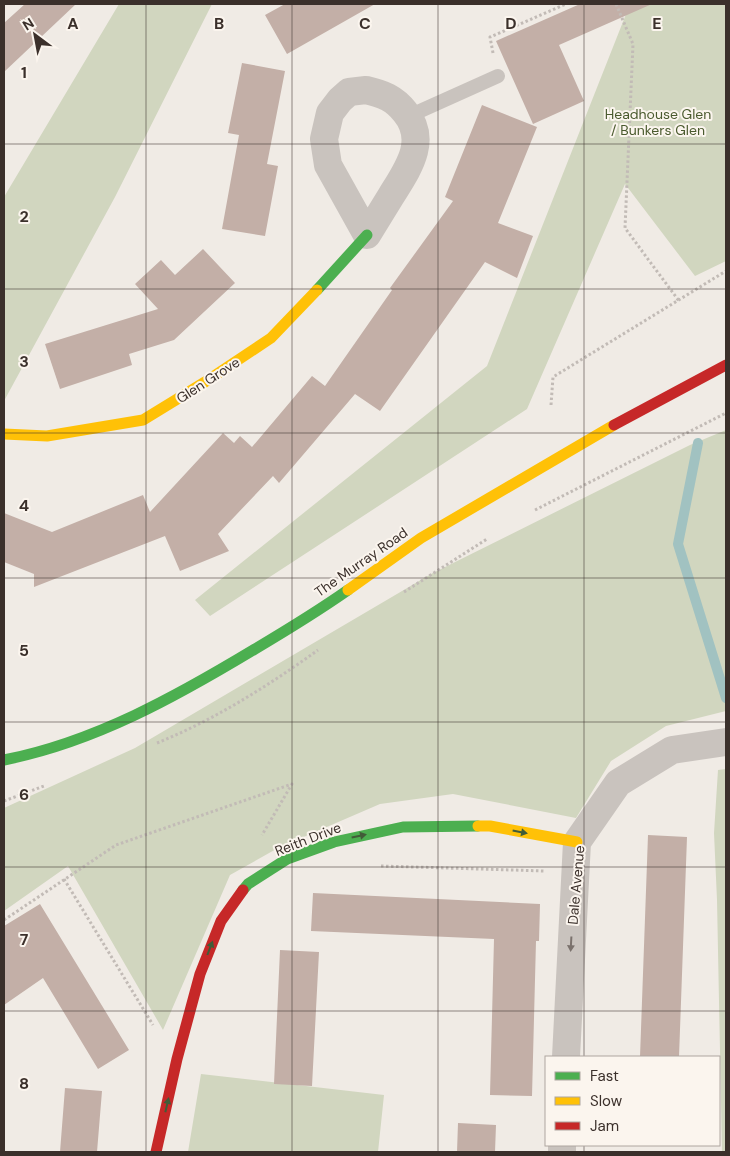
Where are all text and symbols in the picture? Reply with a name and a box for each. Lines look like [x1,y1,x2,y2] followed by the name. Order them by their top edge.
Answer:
[10,10,60,60] north arrow
[67,13,79,34] text: A
[214,13,224,34] text: B
[359,13,371,34] text: C
[505,13,517,34] text: D
[652,13,662,34] text: E
[19,14,37,34] text: N
[21,62,27,83] text: 1
[605,105,711,139] park label: Headhouse Glen / Bunkers Glen
[19,206,29,227] text: 2
[19,351,29,372] text: 3
[173,353,243,407] street label: Glen Grove
[19,495,29,516] text: 4
[311,523,411,601] street label: The Murray Road
[19,640,29,661] text: 5
[19,784,29,805] text: 6
[272,818,344,860] street label: Reith Drive
[513,828,529,836] one-way arrow
[352,832,368,840] one-way arrow
[564,845,588,925] street label: Dale Avenue
[20,929,29,950] text: 7
[567,936,575,952] one-way arrow
[206,940,214,955] one-way arrow
[545,1056,720,1146] legend
[590,1066,619,1086] text: Fast
[19,1073,29,1094] text: 8
[590,1091,623,1111] text: Slow
[163,1097,171,1112] one-way arrow
[590,1116,619,1136] text: Jam

